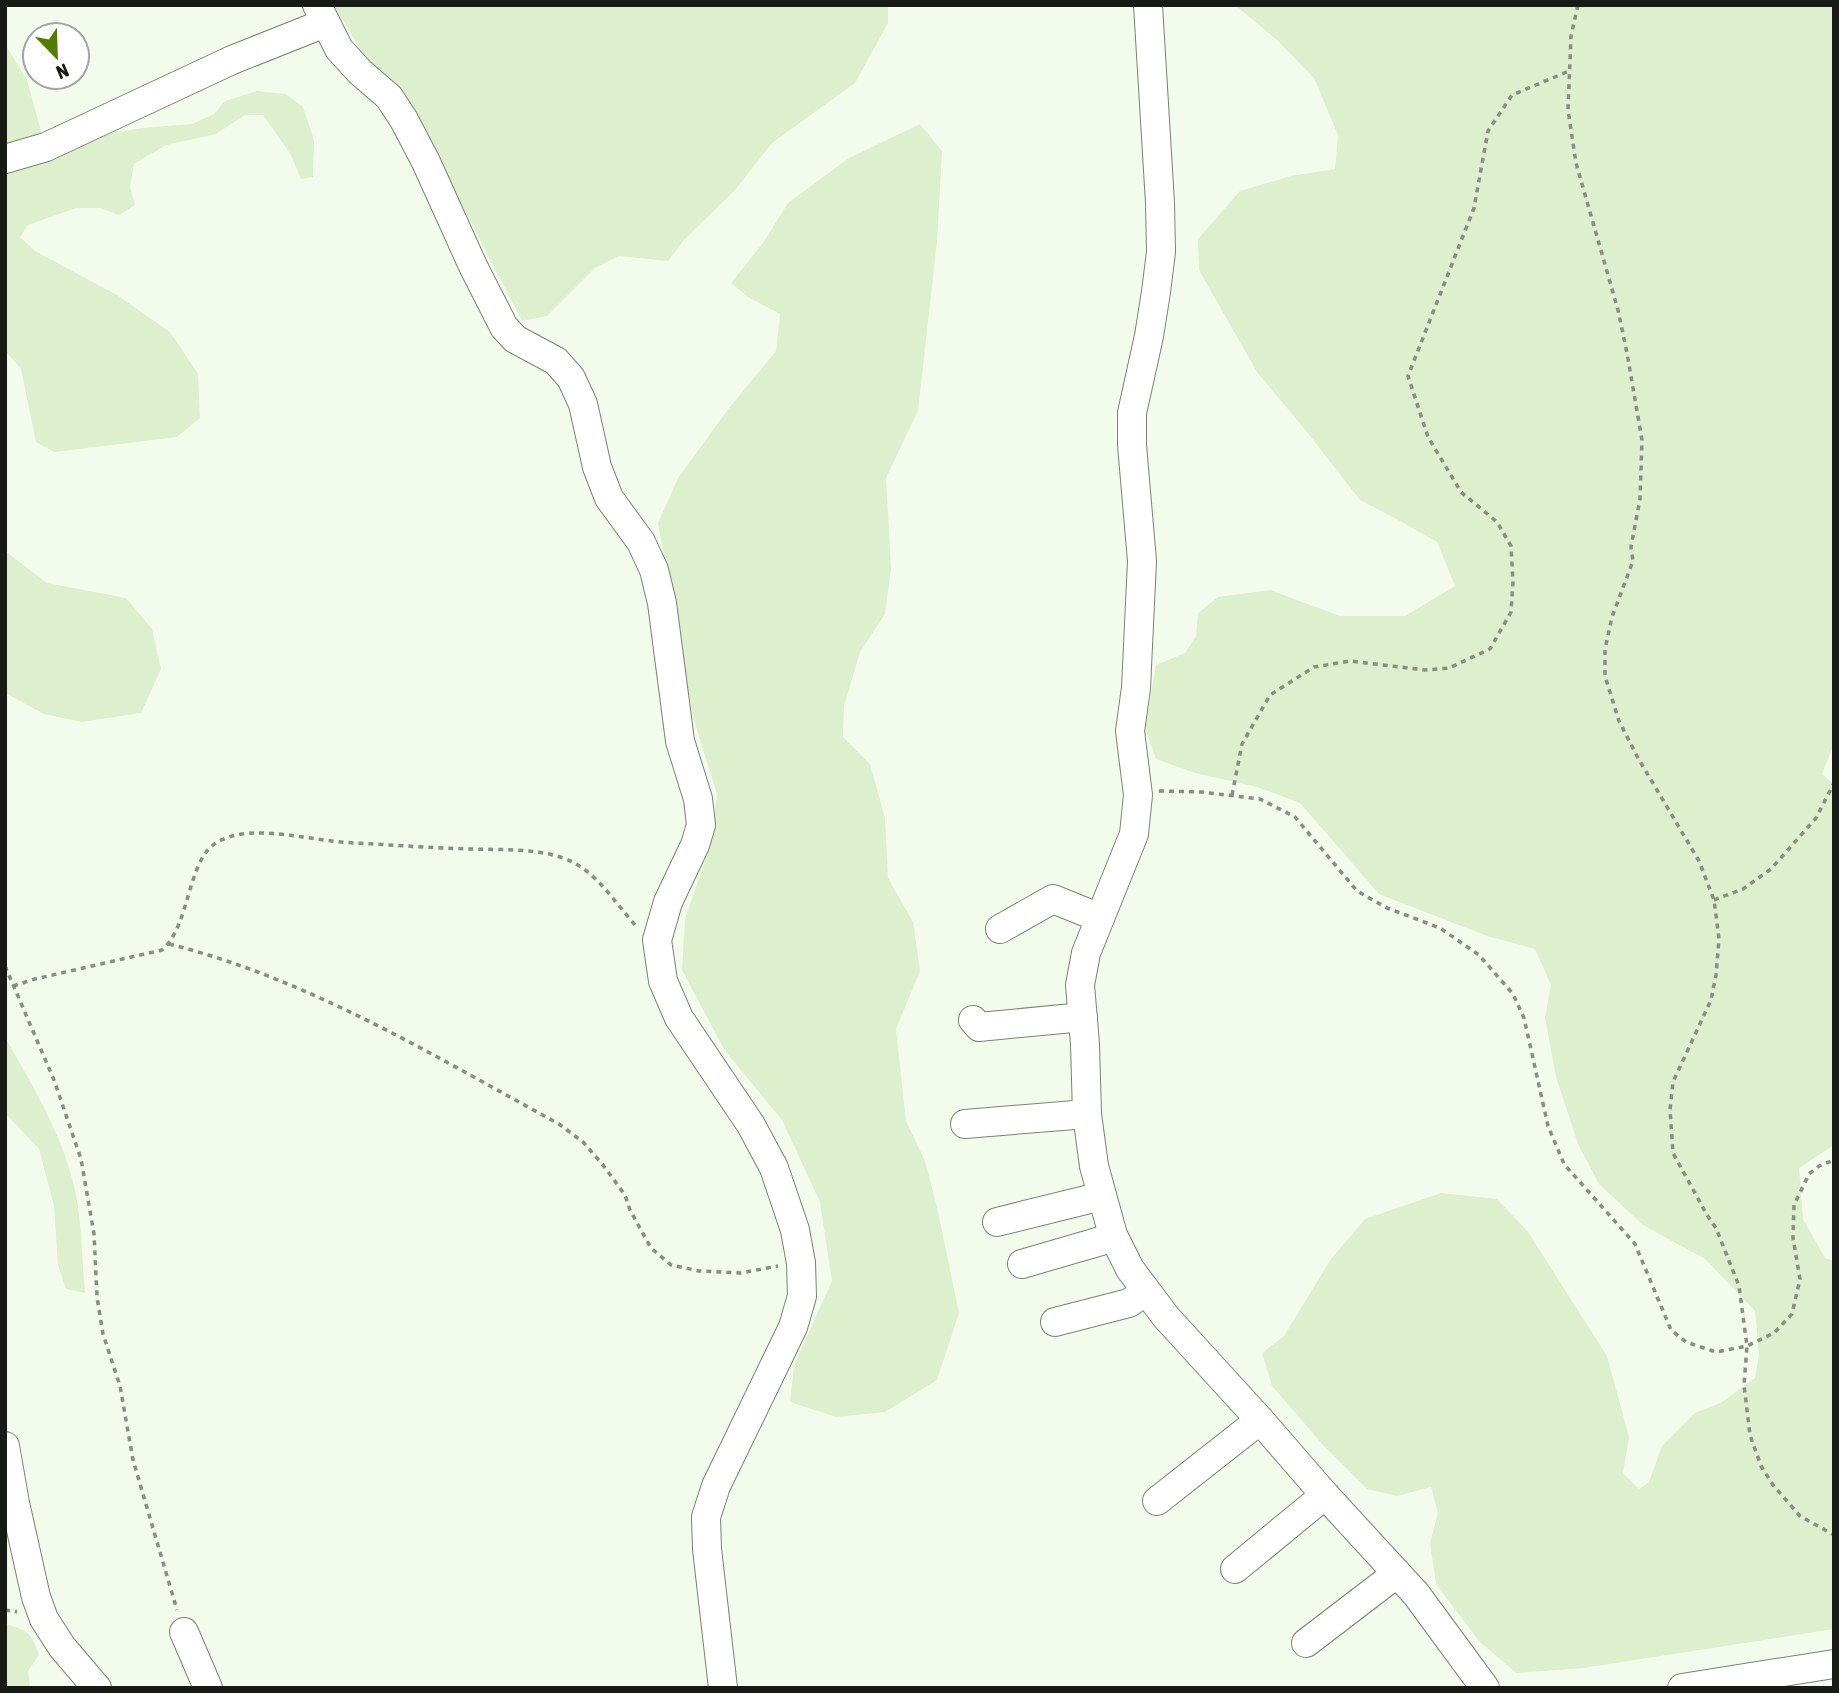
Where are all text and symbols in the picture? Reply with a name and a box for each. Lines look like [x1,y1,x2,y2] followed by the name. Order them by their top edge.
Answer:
[21,21,91,91] north arrow
[53,59,72,84] text: N

